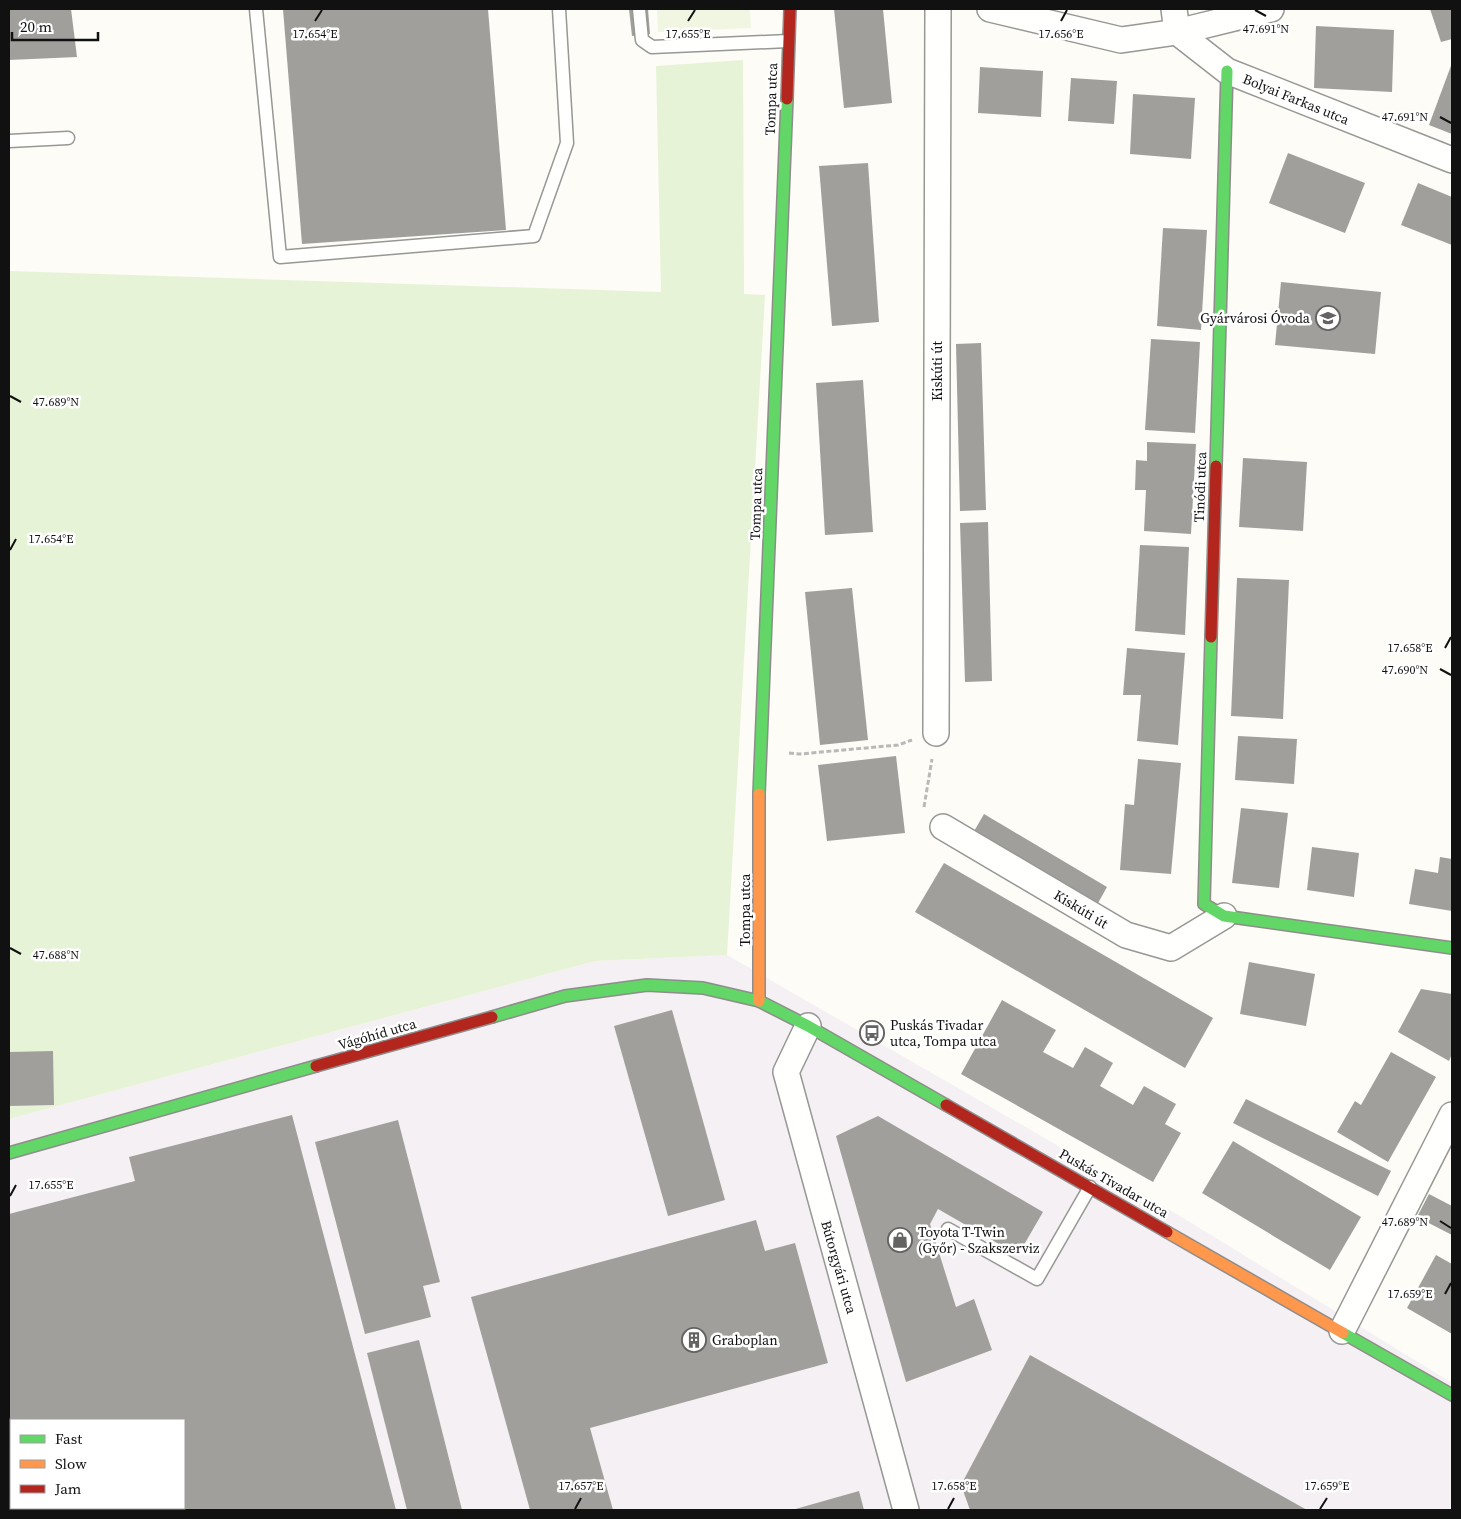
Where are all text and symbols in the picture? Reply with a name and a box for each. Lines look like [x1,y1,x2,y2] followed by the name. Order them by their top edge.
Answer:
[12,10,99,42] scale bar
[20,16,52,37] text: 20 m
[1243,21,1289,37] text: 47.691°N
[293,26,337,42] text: 17.654°E
[666,26,710,42] text: 17.655°E
[1039,26,1083,42] text: 17.656°E
[760,61,782,136] street label: Tompa utca
[1240,69,1353,130] street label: Bolyai Farkas utca
[1382,109,1428,125] text: 47.691°N
[1315,305,1341,331] school or university icon: Gyárvárosi Óvoda
[1200,308,1311,328] place label: Gyárvárosi Óvoda
[927,341,947,401] street label: Kiskúti út
[33,394,79,410] text: 47.689°N
[1189,450,1211,523] street label: Tinódi utca
[745,466,767,541] street label: Tompa utca
[29,531,73,547] text: 17.654°E
[1388,640,1432,656] text: 17.658°E
[1382,662,1428,678] text: 47.690°N
[735,873,755,946] street label: Tompa utca
[1050,885,1112,933] street label: Kiskúti út
[33,947,79,963] text: 47.688°N
[336,1013,419,1055] street label: Vágóhíd utca
[890,1015,998,1051] place label: Puskás Tivadar utca, Tompa utca
[859,1020,885,1046] bus stop icon: Puskás Tivadar utca, Tompa utca
[1056,1144,1173,1223] street label: Puskás Tivadar utca
[29,1177,73,1193] text: 17.655°E
[1382,1214,1428,1230] text: 47.689°N
[816,1218,862,1317] street label: Bútorgyári utca
[918,1222,1040,1258] place label: Toyota T-Twin (Győr) - Szakszerviz
[887,1227,913,1253] shop icon: Toyota T-Twin (Győr) - Szakszerviz
[1388,1286,1432,1302] text: 17.659°E
[681,1327,707,1353] building icon: Graboplan
[712,1330,778,1350] place label: Graboplan
[10,1419,185,1509] legend
[55,1428,82,1449] text: Fast
[55,1453,87,1474] text: Slow
[54,1478,82,1499] text: Jam
[559,1478,603,1494] text: 17.657°E
[932,1478,976,1494] text: 17.658°E
[1305,1478,1349,1494] text: 17.659°E

